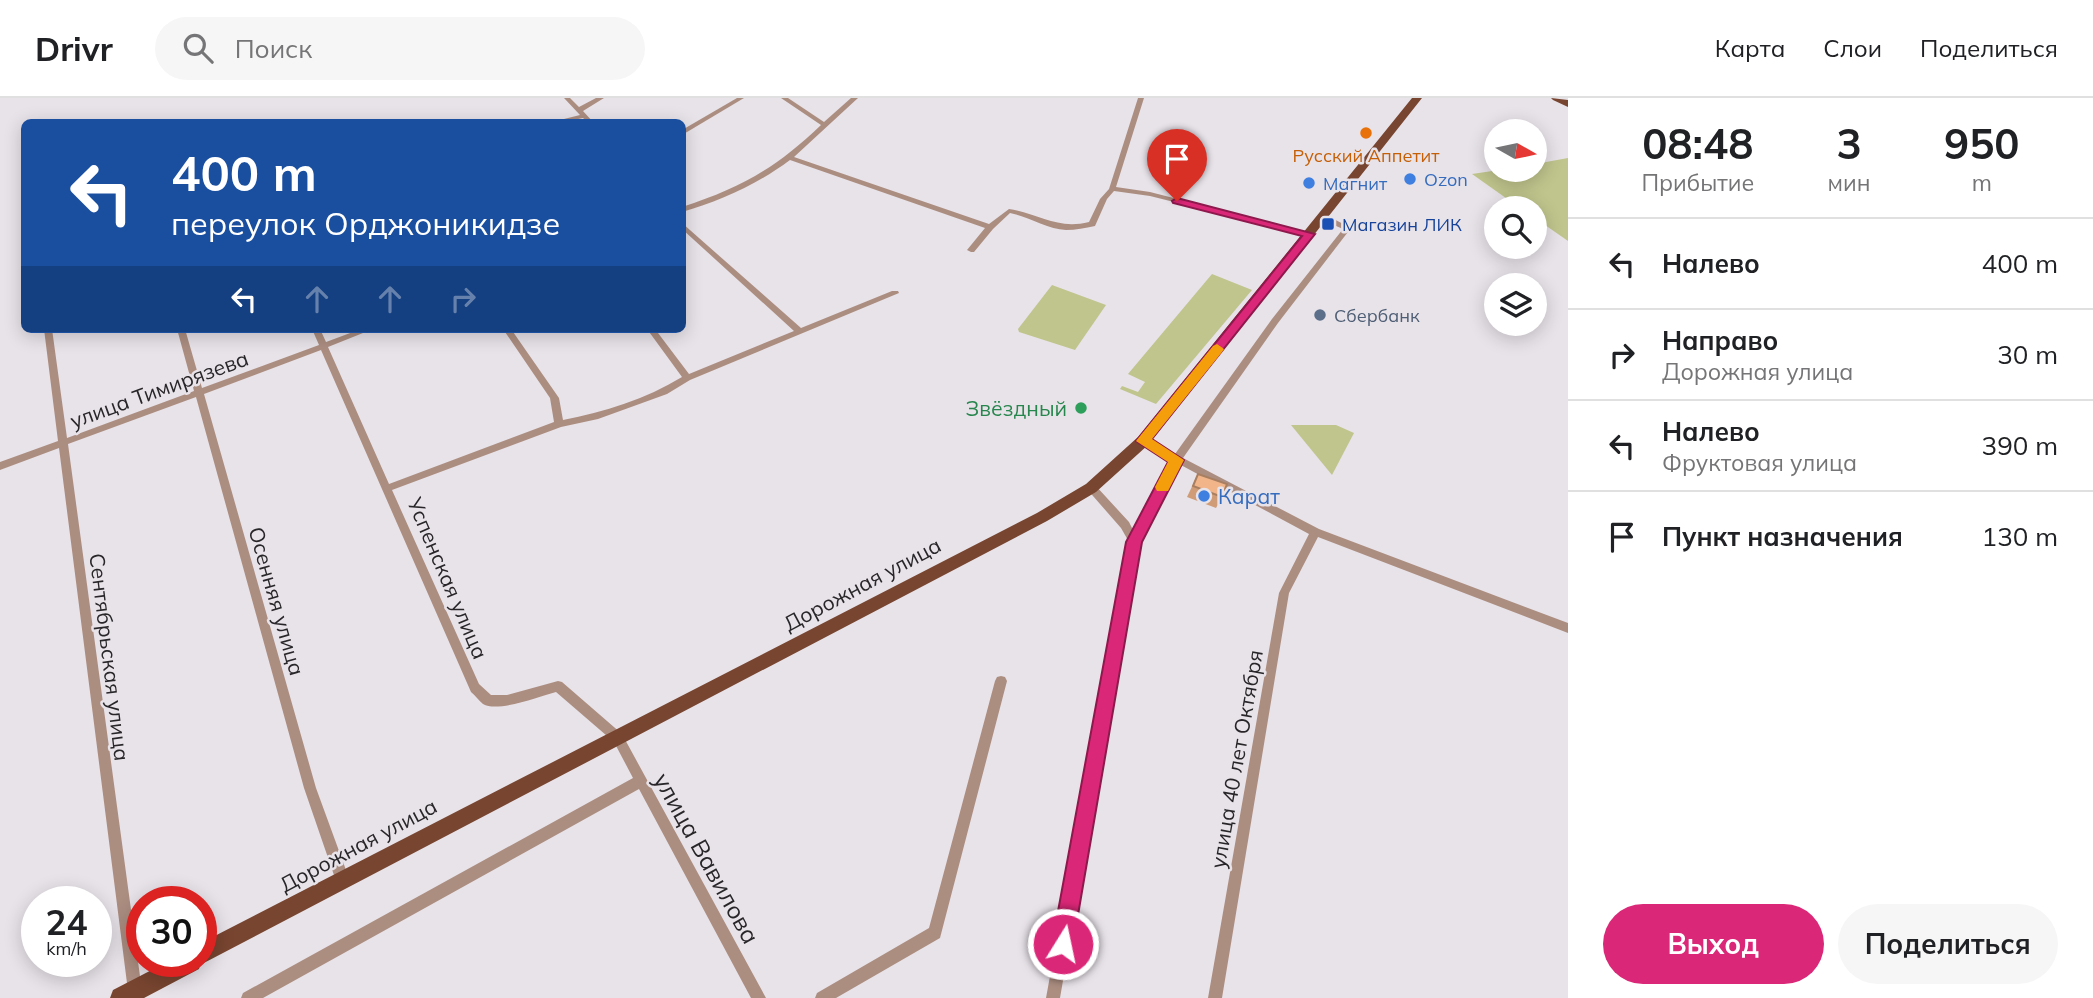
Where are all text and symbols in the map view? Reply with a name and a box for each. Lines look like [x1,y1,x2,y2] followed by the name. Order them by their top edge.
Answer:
[155,17,645,80] search box
[35,28,113,69] text: Drivr
[179,29,217,67] icon: search
[235,32,312,65] text: Поиск
[1715,33,1785,63] text: Карта
[1823,33,1882,63] text: Слои
[1920,33,2058,63] text: Поделиться
[1642,117,1753,170] text: 08:48
[1836,117,1862,170] text: 3
[1944,117,2020,170] text: 950
[1484,119,1547,182] north arrow
[1484,119,1547,336] map controls
[1358,125,1374,141] marker: Русский Аппетит
[1147,129,1207,201] pin
[1158,140,1196,178] icon: arrive
[171,142,317,203] text: 400 m
[1292,144,1440,167] place label: Русский Аппетит
[56,147,147,238] icon: left
[1424,168,1468,191] place label: Ozon
[1641,168,1754,197] text: Прибытие
[1828,168,1871,197] text: мин
[1972,168,1992,197] text: m
[1402,171,1418,187] marker: Ozon
[1323,172,1388,195] place label: Магнит
[1301,175,1317,191] marker: Магнит
[1484,196,1547,259] button: search
[171,203,560,243] text: переулок Орджоникидзе
[1342,213,1462,236] place label: Магазин ЛИК
[1320,216,1336,232] marker: Магазин ЛИК
[1603,245,1641,283] icon: left
[1662,247,1760,280] text: Налево
[1982,247,2058,280] text: 400 m
[1484,273,1547,336] button: layers
[225,280,263,318] icon: left
[298,280,336,318] icon: ahead
[371,280,409,318] icon: ahead
[444,280,482,318] icon: right
[1334,304,1420,327] place label: Сбербанк
[1312,307,1328,323] marker: Сбербанк
[1662,324,1778,357] text: Направо
[1603,336,1641,374] icon: right
[1997,338,2058,371] text: 30 m
[66,345,252,433] street label: улица Тимирязева
[1662,357,1853,386] text: Дорожная улица
[966,395,1067,421] place label: Звёздный
[1073,400,1089,416] marker: Звёздный
[1662,415,1760,448] text: Налево
[1603,427,1641,465] icon: left
[1982,429,2058,462] text: 390 m
[1662,448,1857,477] text: Фруктовая улица
[1218,483,1280,509] place label: Карат
[1196,488,1212,504] marker: Карат
[402,492,494,663] street label: Успенская улица
[1603,518,1641,556] icon: arrive
[1662,520,1903,553] text: Пункт назначения
[1982,520,2058,553] text: 130 m
[243,524,311,678] street label: Осенняя улица
[779,532,945,636] street label: Дорожная улица
[84,552,136,762] street label: Сентябрьская улица
[1204,648,1268,870] street label: улица 40 лет Октября
[648,767,766,949] street label: улица Вавилова
[275,793,441,897] street label: Дорожная улица
[126,886,217,977] speed limit sign: 30
[45,900,88,944] text: 24
[1603,904,1824,984] button: Выход
[1838,904,2058,984] button: Поделиться
[1026,907,1100,981] position arrow
[46,937,87,960] text: km/h

